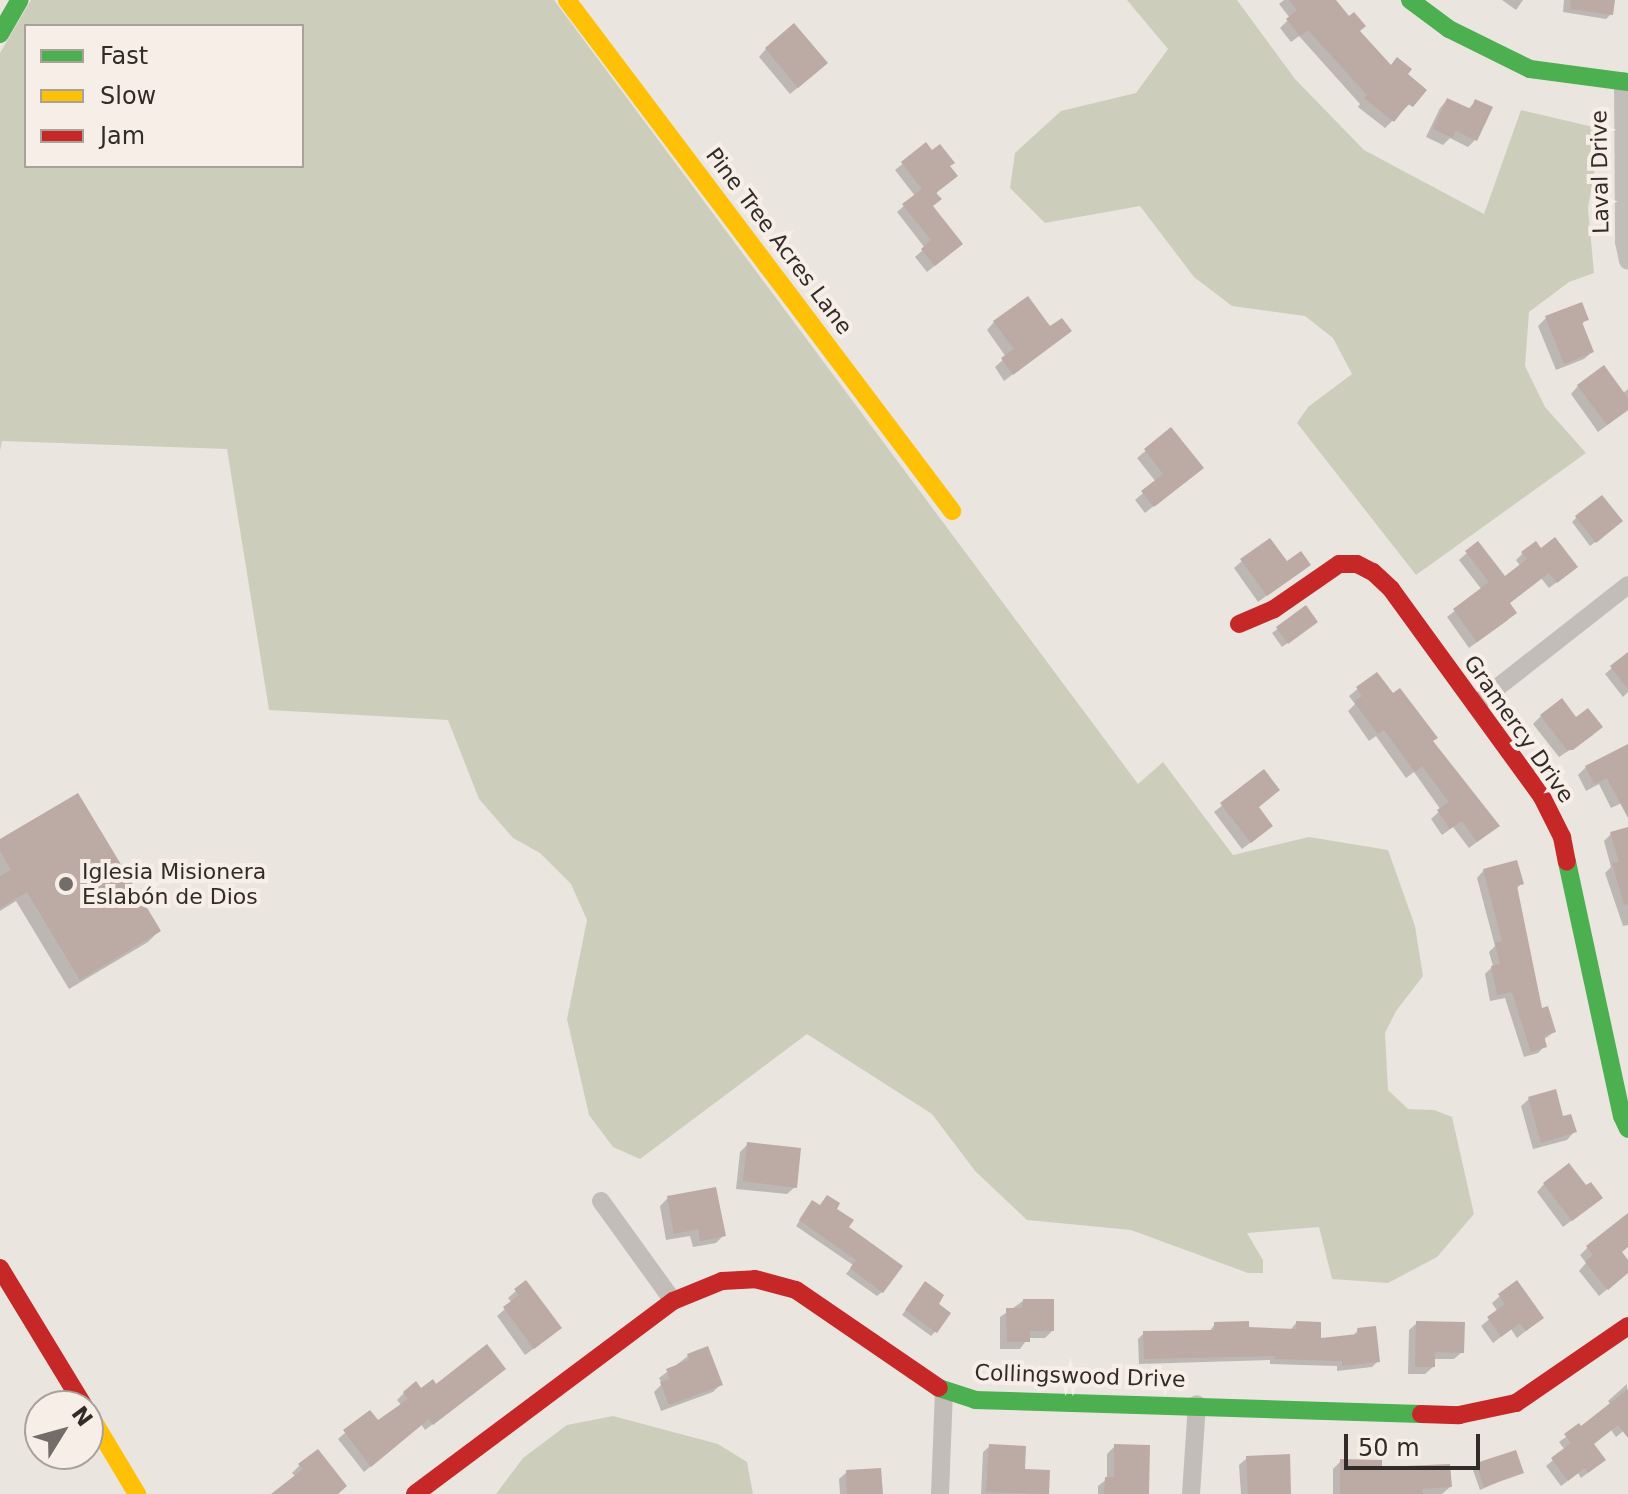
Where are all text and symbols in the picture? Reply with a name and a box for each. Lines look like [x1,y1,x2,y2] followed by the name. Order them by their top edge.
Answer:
[24,24,304,168] legend
[100,42,148,70] text: Fast
[100,82,156,110] text: Slow
[1586,110,1614,234] street label: Laval Drive
[100,122,145,150] text: Jam
[700,143,858,339] street label: Pine Tree Acres Lane
[1458,650,1580,808] street label: Gramercy Drive
[82,858,266,910] place label: Iglesia Misionera Eslabón de Dios
[57,875,75,893] marker: Iglesia Misionera Eslabón de Dios
[974,1359,1186,1393] street label: Collingswood Drive
[24,1390,104,1470] north arrow
[66,1402,97,1431] text: N
[1348,1418,1484,1468] scale bar
[1358,1434,1420,1462] text: 50 m

